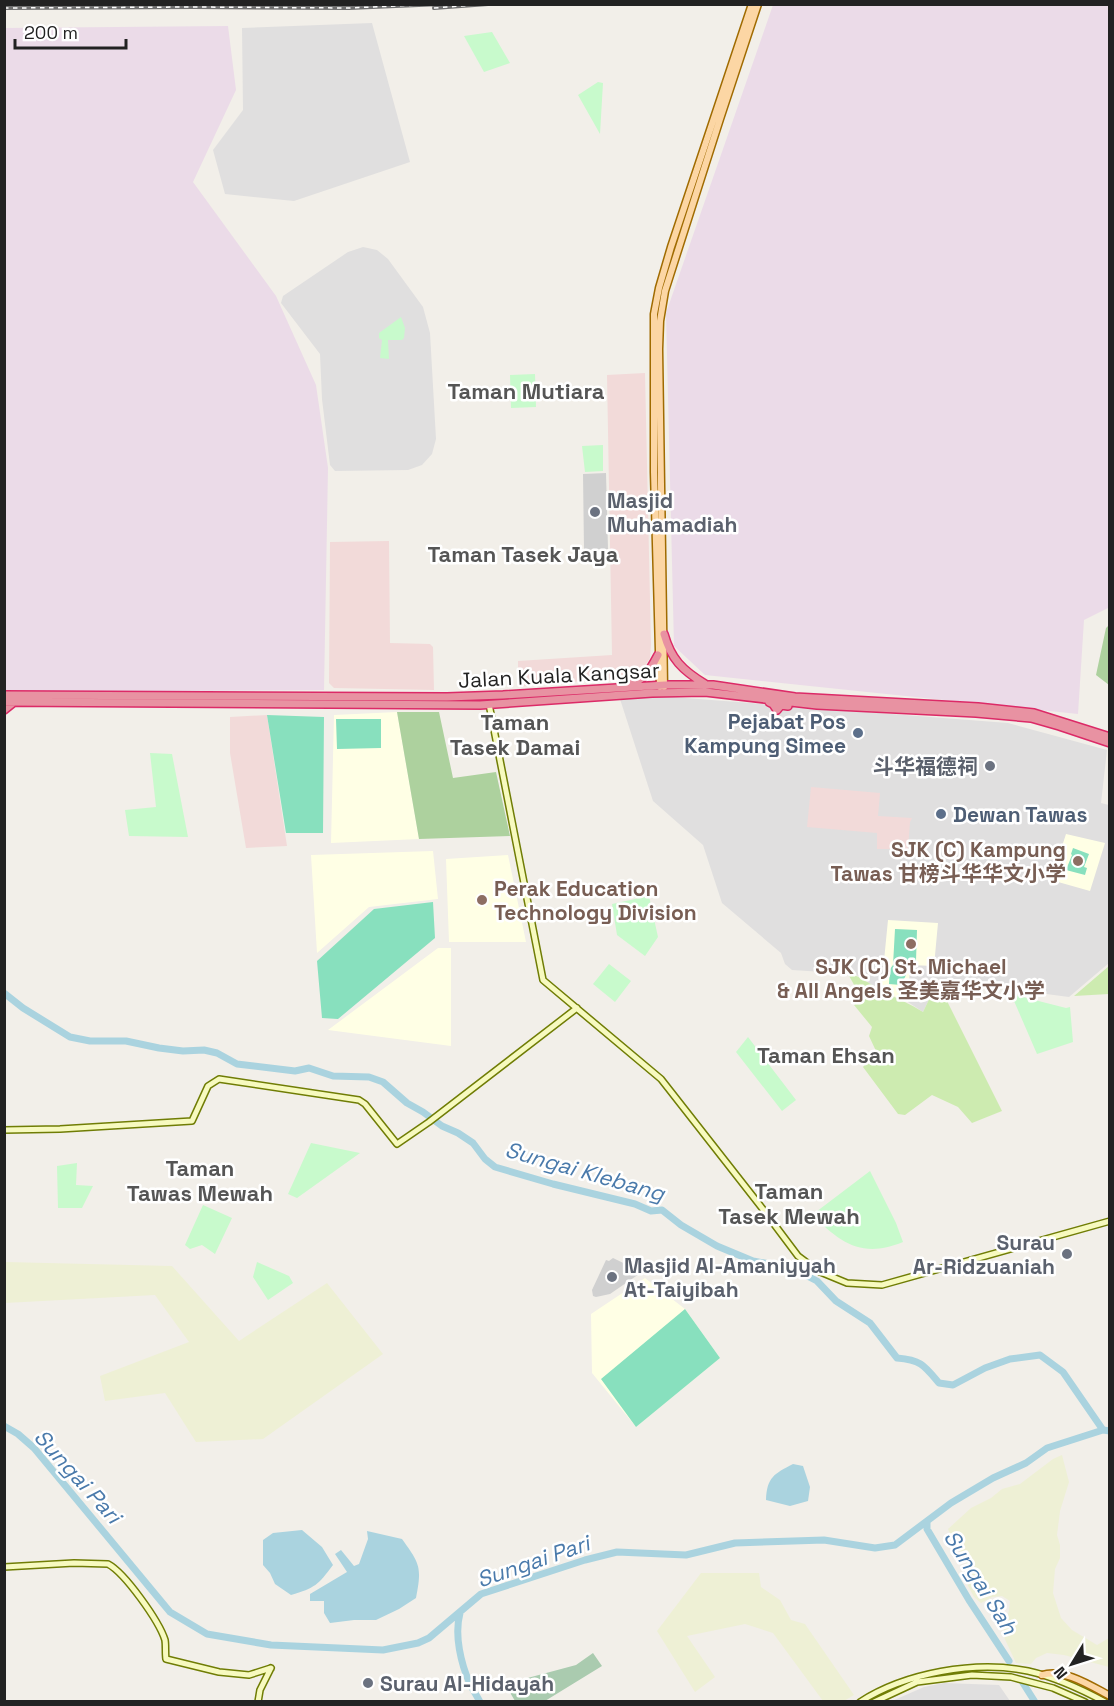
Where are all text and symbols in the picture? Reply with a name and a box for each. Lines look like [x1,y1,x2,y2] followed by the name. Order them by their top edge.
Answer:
[15,12,126,50] scale bar
[24,21,78,44] text: 200 m
[447,377,605,405] district label: Taman Mutiara
[607,487,737,538] place label: Masjid Muhamadiah
[588,505,602,519] marker: Masjid Muhamadiah
[428,540,619,568] district label: Taman Tasek Jaya
[457,656,661,694] street label: Jalan Kuala Kangsar
[450,708,580,761] district label: Taman Tasek Damai
[684,708,846,759] place label: Pejabat Pos Kampung Simee
[851,726,865,740] marker: Pejabat Pos Kampung Simee
[873,753,978,780] place label: 斗华福德祠
[983,759,997,773] marker: 斗华福德祠
[953,801,1087,828] place label: Dewan Tawas
[934,807,948,821] marker: Dewan Tawas
[831,836,1066,887] place label: SJK (C) Kampung Tawas 甘榜斗华华文小学
[1071,854,1085,868] marker: SJK (C) Kampung Tawas 甘榜斗华华文小学
[494,875,697,926] place label: Perak Education Technology Division
[475,893,489,907] marker: Perak Education Technology Division
[904,937,918,951] marker: SJK (C) St. Michael & All Angels 圣美嘉华文小学
[777,953,1045,1004] place label: SJK (C) St. Michael & All Angels 圣美嘉华文小学
[757,1041,895,1069] district label: Taman Ehsan
[502,1135,669,1207] water label: Sungai Klebang
[127,1154,273,1207] district label: Taman Tawas Mewah
[718,1177,860,1230] district label: Taman Tasek Mewah
[913,1229,1055,1280] place label: Surau Ar-Ridzuaniah
[1060,1247,1074,1261] marker: Surau Ar-Ridzuaniah
[624,1252,836,1303] place label: Masjid Al-Amaniyyah At-Taiyibah
[605,1270,619,1284] marker: Masjid Al-Amaniyyah At-Taiyibah
[28,1423,129,1531] water label: Sungai Pari
[938,1525,1024,1640] water label: Sungai Sah
[473,1528,596,1593] water label: Sungai Pari
[1042,1634,1102,1694] north arrow
[1049,1662,1072,1684] text: N
[380,1670,554,1697] place label: Surau Al-Hidayah
[361,1676,375,1690] marker: Surau Al-Hidayah

